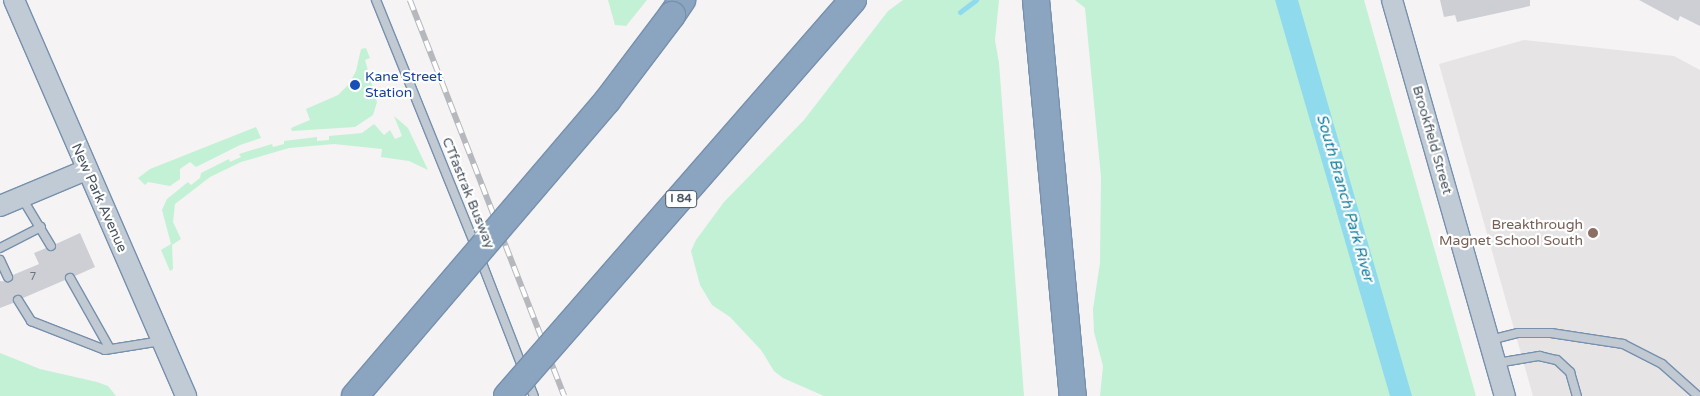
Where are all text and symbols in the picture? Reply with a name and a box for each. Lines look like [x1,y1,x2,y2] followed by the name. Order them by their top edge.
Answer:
[365,69,442,102] place label: Kane Street Station
[349,79,361,91] marker: Kane Street Station
[1408,84,1456,196] street label: Brookfield Street
[1312,112,1378,284] water label: South Branch Park River
[438,135,498,251] street label: CTfastrak Busway
[67,141,131,255] street label: New Park Avenue
[665,190,697,208] road number: I 84
[1439,217,1583,250] place label: Breakthrough Magnet School South
[1587,227,1599,239] marker: Breakthrough Magnet School South
[30,270,36,284] house number: 7

